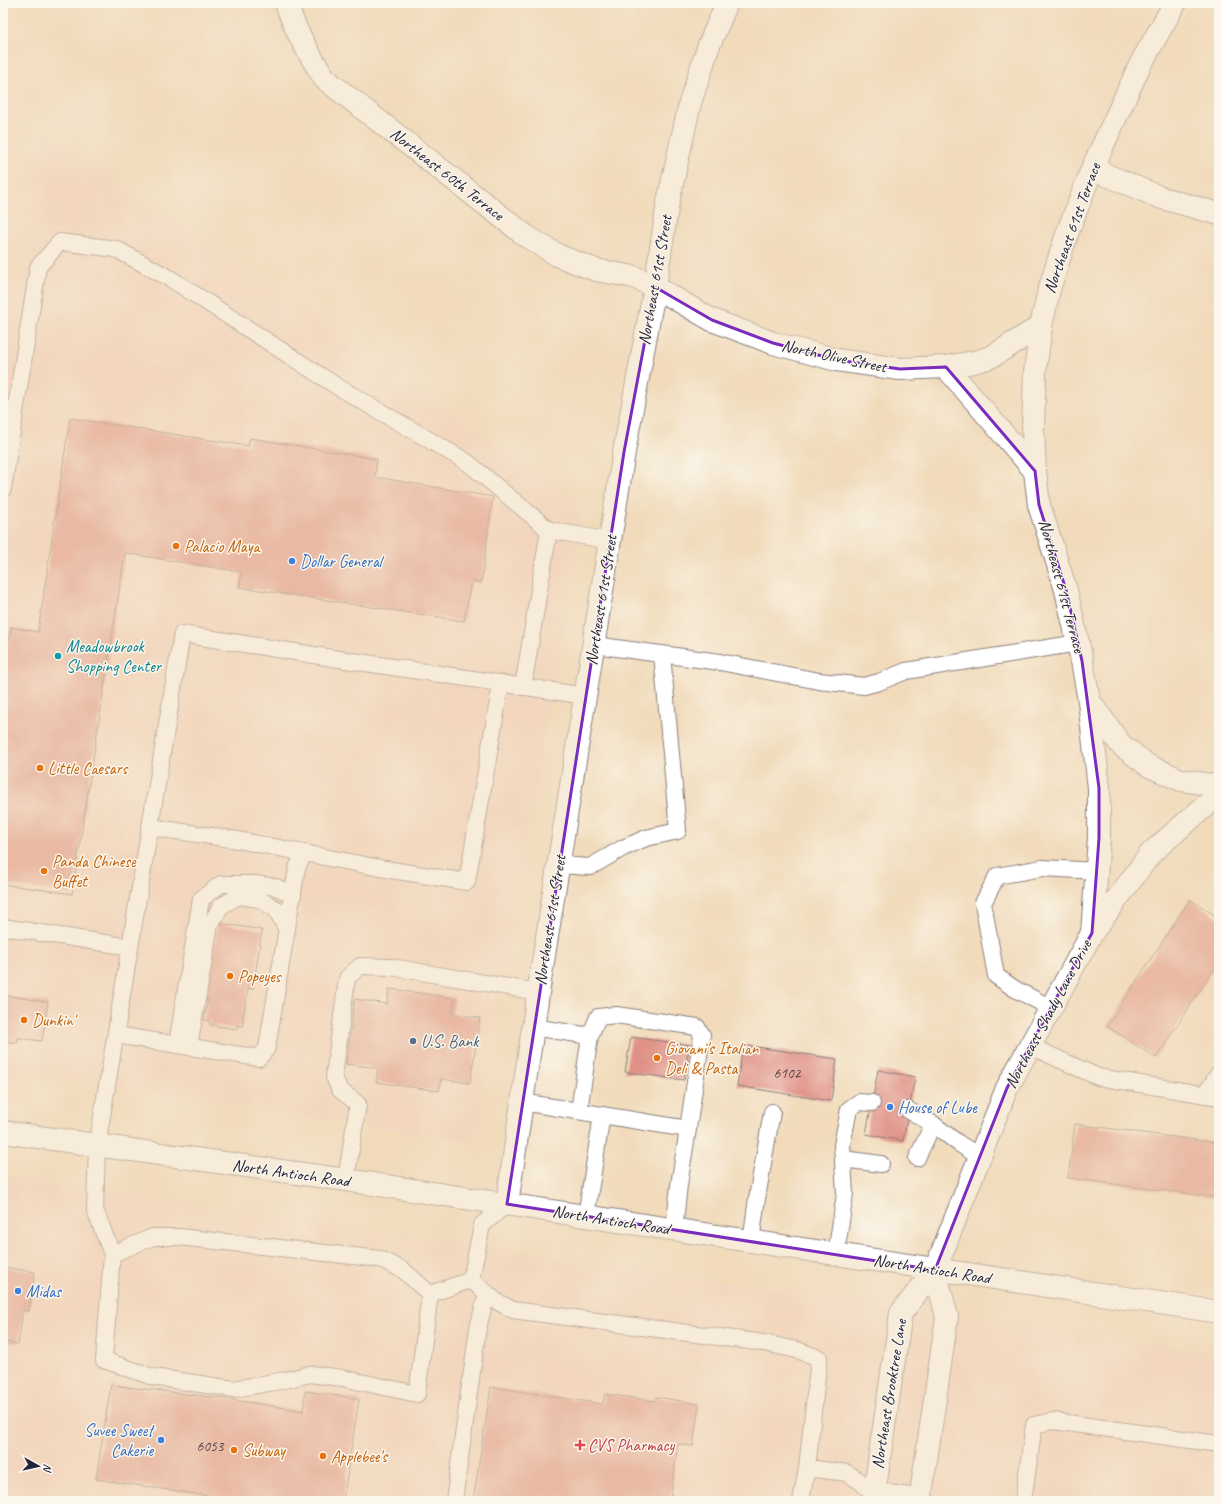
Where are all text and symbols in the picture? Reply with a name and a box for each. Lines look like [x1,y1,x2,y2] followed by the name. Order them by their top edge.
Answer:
[386,123,509,226] street label: Northeast 60th Terrace
[1039,159,1106,296] street label: Northeast 61st Terrace
[633,211,677,346] street label: Northeast 61st Street
[780,335,891,378] street label: North Olive Street
[1034,517,1090,656] street label: Northeast 61st Terrace
[580,531,622,666] street label: Northeast 61st Street
[184,536,261,557] place label: Palacio Maya
[171,541,181,551] marker: Palacio Maya
[300,551,385,572] place label: Dollar General
[287,556,297,566] marker: Dollar General
[66,636,163,677] place label: Meadowbrook Shopping Center
[53,651,63,661] marker: Meadowbrook Shopping Center
[48,758,130,779] place label: Little Caesars
[35,763,45,773] marker: Little Caesars
[52,851,137,892] place label: Panda Chinese Buffet
[529,851,571,986] street label: Northeast 61st Street
[39,866,49,876] marker: Panda Chinese Buffet
[1000,935,1097,1092] street label: Northeast Shady Lane Drive
[238,966,283,987] place label: Popeyes
[225,971,235,981] marker: Popeyes
[32,1010,78,1031] place label: Dunkin'
[19,1015,29,1025] marker: Dunkin'
[421,1031,480,1052] place label: U.S. Bank
[408,1036,418,1046] marker: U.S. Bank
[665,1038,760,1079] place label: Giovani's Italian Deli & Pasta
[652,1053,662,1063] marker: Giovani's Italian Deli & Pasta
[773,1064,802,1083] house number: 6102
[898,1097,978,1118] place label: House of Lube
[885,1102,895,1112] marker: House of Lube
[231,1154,354,1192] street label: North Antioch Road
[551,1200,674,1240] street label: North Antioch Road
[872,1249,995,1289] street label: North Antioch Road
[26,1281,62,1302] place label: Midas
[13,1286,23,1296] marker: Midas
[867,1316,911,1470] street label: Northeast Brooktree Lane
[84,1420,155,1461] place label: Suvee Sweet Cakerie
[156,1435,166,1445] marker: Suvee Sweet Cakerie
[588,1435,675,1456] place label: CVS Pharmacy
[196,1437,225,1456] house number: 6053
[242,1440,286,1461] place label: Subway
[575,1440,585,1450] marker: CVS Pharmacy
[229,1445,239,1455] marker: Subway
[18,1446,58,1486] north arrow
[331,1446,389,1467] place label: Applebee's
[318,1451,328,1461] marker: Applebee's
[40,1463,55,1474] text: N

